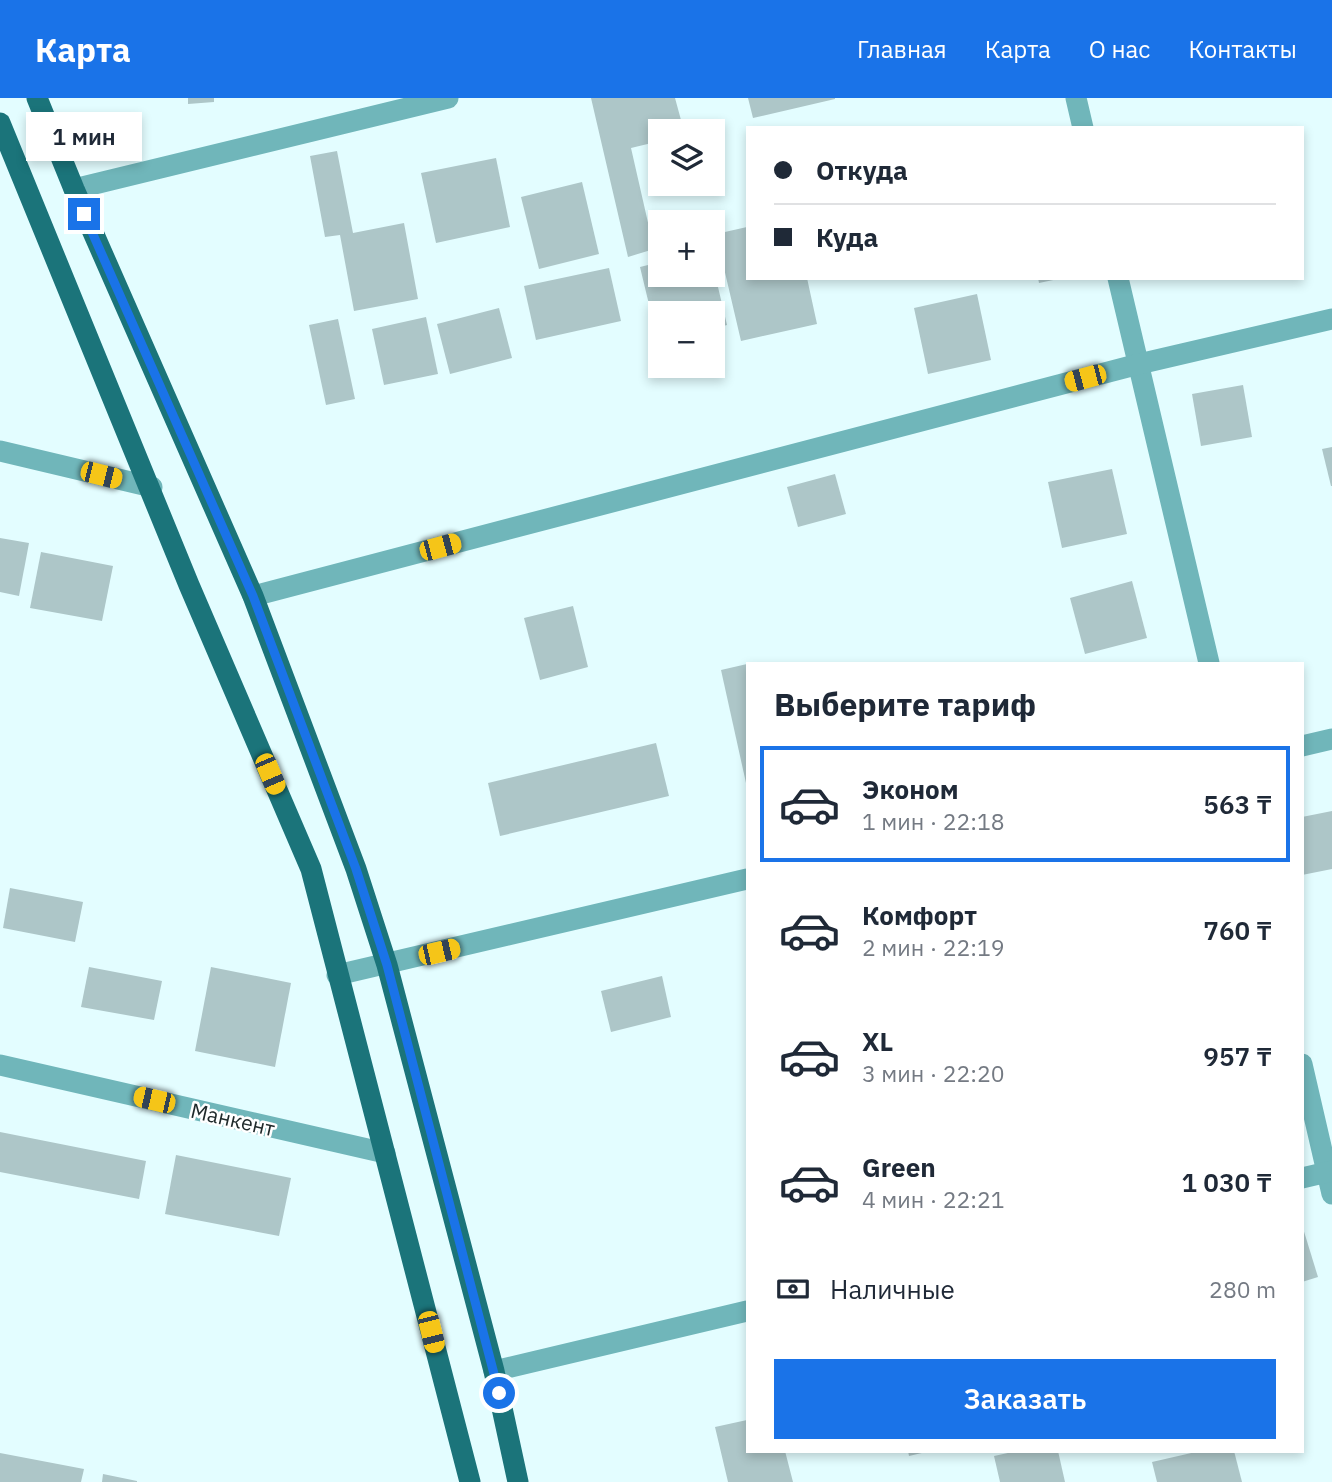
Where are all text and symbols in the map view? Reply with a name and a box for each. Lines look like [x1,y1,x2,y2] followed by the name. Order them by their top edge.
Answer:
[35,28,131,71] text: Карта
[857,33,947,65] text: Главная
[985,33,1051,65] text: Карта
[1089,33,1150,65] text: О нас
[1188,33,1297,65] text: Контакты
[26,113,142,162] callout: 1 мин
[648,119,725,378] map controls
[648,119,725,196] button: layers
[52,121,116,151] text: 1 мин
[816,153,908,187] text: Откуда
[68,198,100,230] route end
[648,210,725,287] button: +
[816,220,878,254] text: Куда
[648,301,725,378] button: −
[1062,362,1109,394] car
[79,460,124,490] car
[417,531,464,563] car
[774,683,1036,725] text: Выберите тариф
[253,751,288,797] car
[862,772,959,806] text: Эконом
[778,773,841,836] icon: car
[1203,787,1272,821] text: 563 ₸
[862,806,1005,836] text: 1 мин · 22:18
[862,898,977,932] text: Комфорт
[778,899,841,962] icon: car
[1203,913,1272,947] text: 760 ₸
[862,932,1005,962] text: 2 мин · 22:19
[417,937,462,967] car
[862,1024,893,1058] text: XL
[778,1025,841,1088] icon: car
[1203,1039,1272,1073] text: 957 ₸
[862,1058,1005,1088] text: 3 мин · 22:20
[132,1085,177,1115] car
[188,1096,278,1142] street label: Манкент
[862,1150,936,1184] text: Green
[778,1151,841,1214] icon: car
[1182,1165,1272,1199] text: 1 030 ₸
[862,1184,1005,1214] text: 4 мин · 22:21
[774,1270,812,1308] icon: cash
[830,1272,955,1306] text: Наличные
[1209,1274,1276,1304] text: 280 m
[416,1309,447,1355] car
[774,1359,1276,1439] button: Заказать
[483,1377,515,1409] route start

